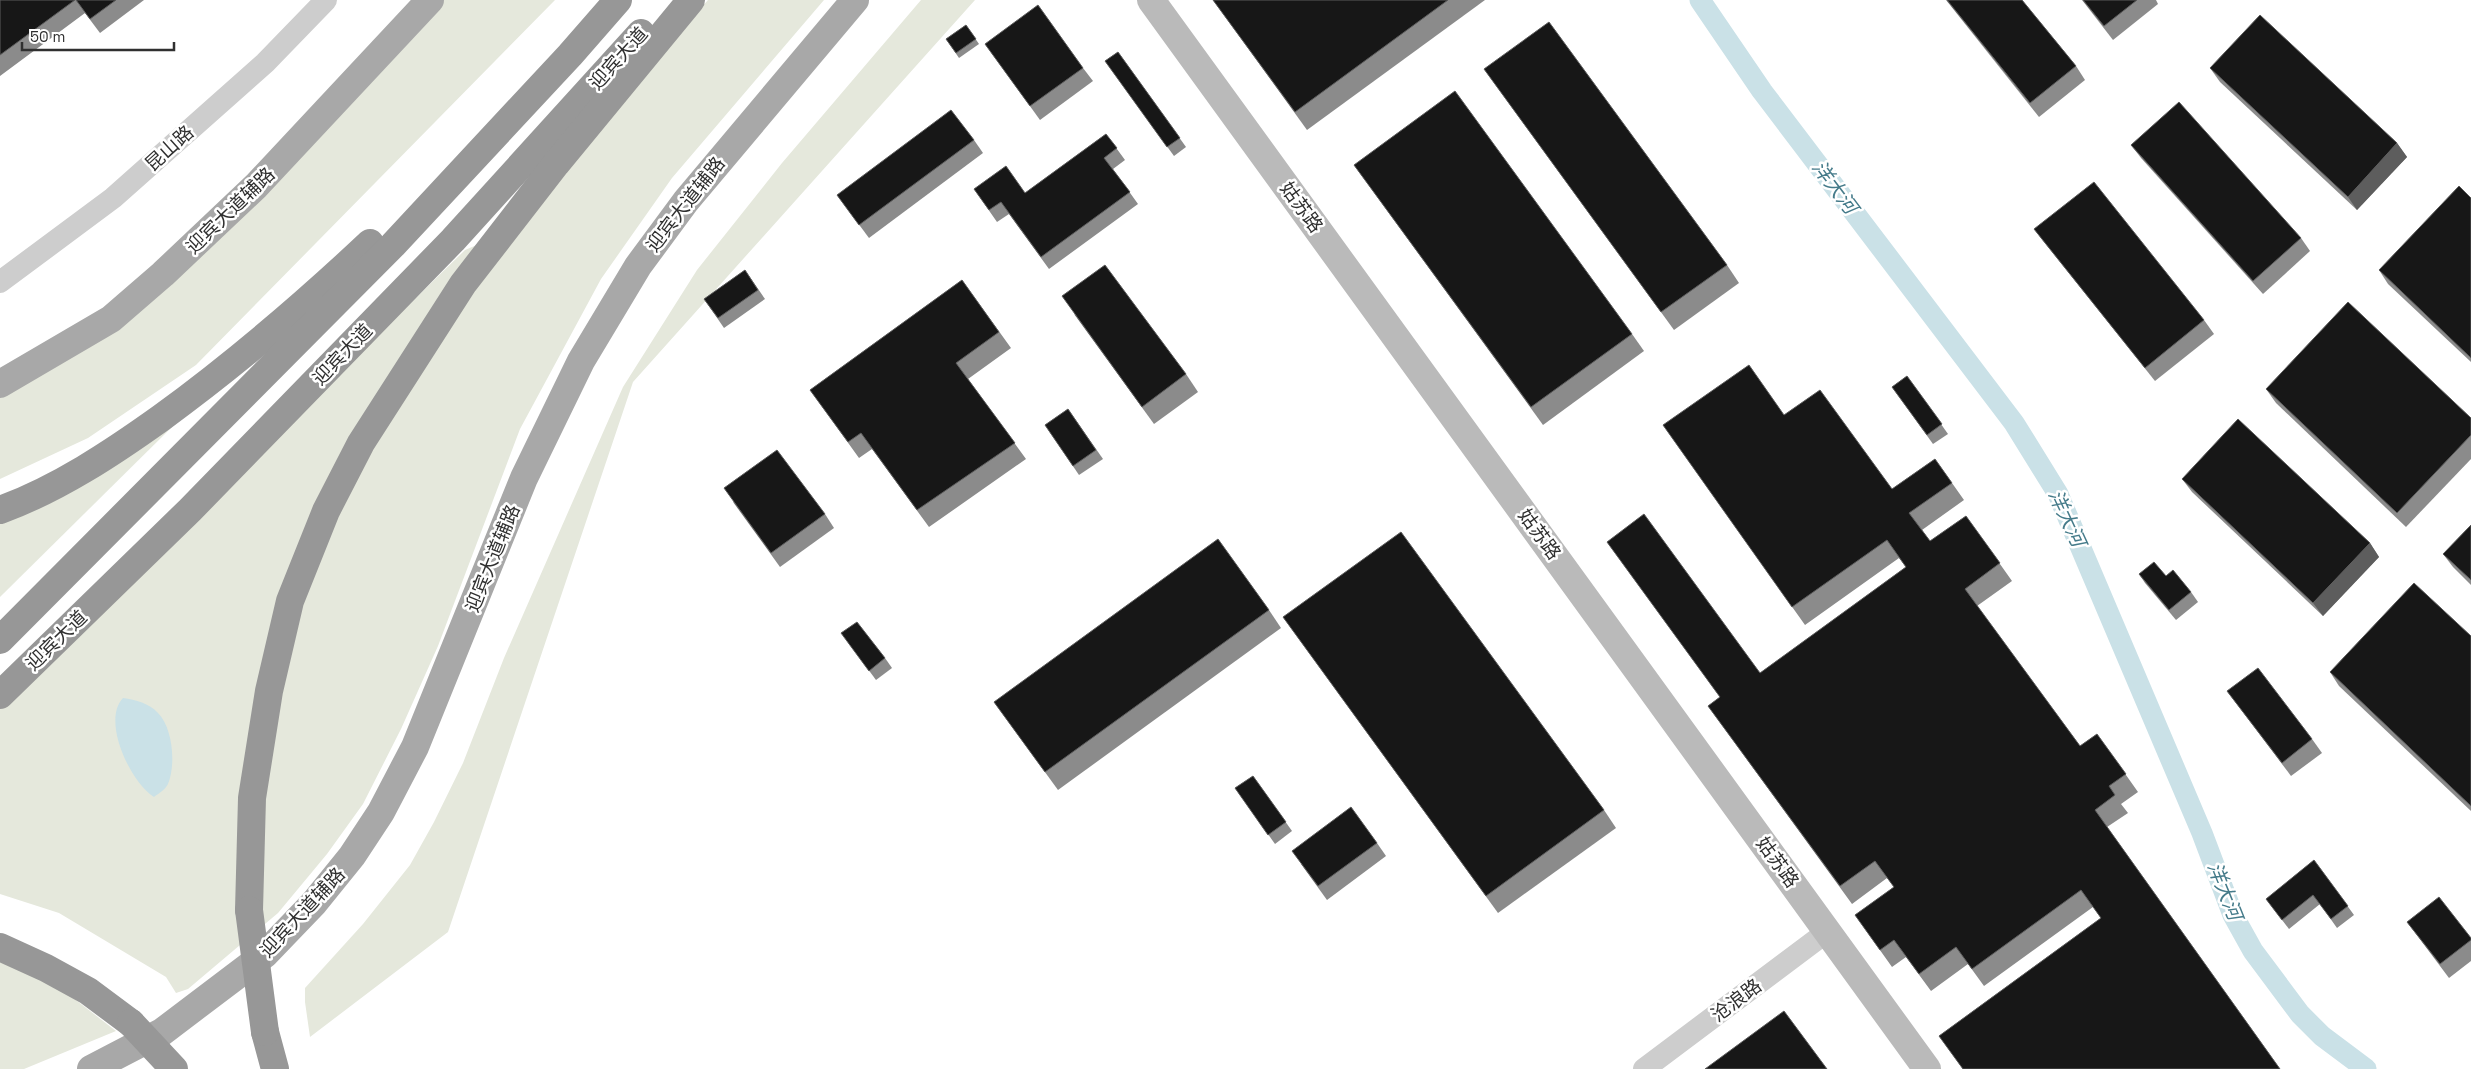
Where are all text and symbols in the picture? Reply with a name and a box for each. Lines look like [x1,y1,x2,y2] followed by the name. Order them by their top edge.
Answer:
[22,20,175,52] scale bar
[584,22,653,95] street label: 迎宾大道
[30,27,65,46] text: 50 m
[140,120,199,177] street label: 昆山路
[640,152,730,257] street label: 迎宾大道辅路
[1807,155,1866,222] water label: 洋大河
[181,162,280,259] street label: 迎宾大道辅路
[1275,177,1328,238] street label: 姑苏路
[307,318,378,390] street label: 迎宾大道
[2043,485,2093,554] water label: 洋大河
[460,501,525,616] street label: 迎宾大道辅路
[1513,504,1566,565] street label: 姑苏路
[20,605,92,676] street label: 迎宾大道
[1751,832,1804,893] street label: 姑苏路
[2202,858,2250,927] water label: 洋大河
[254,862,350,963] street label: 迎宾大道辅路
[1706,973,1767,1028] street label: 沧浪路

